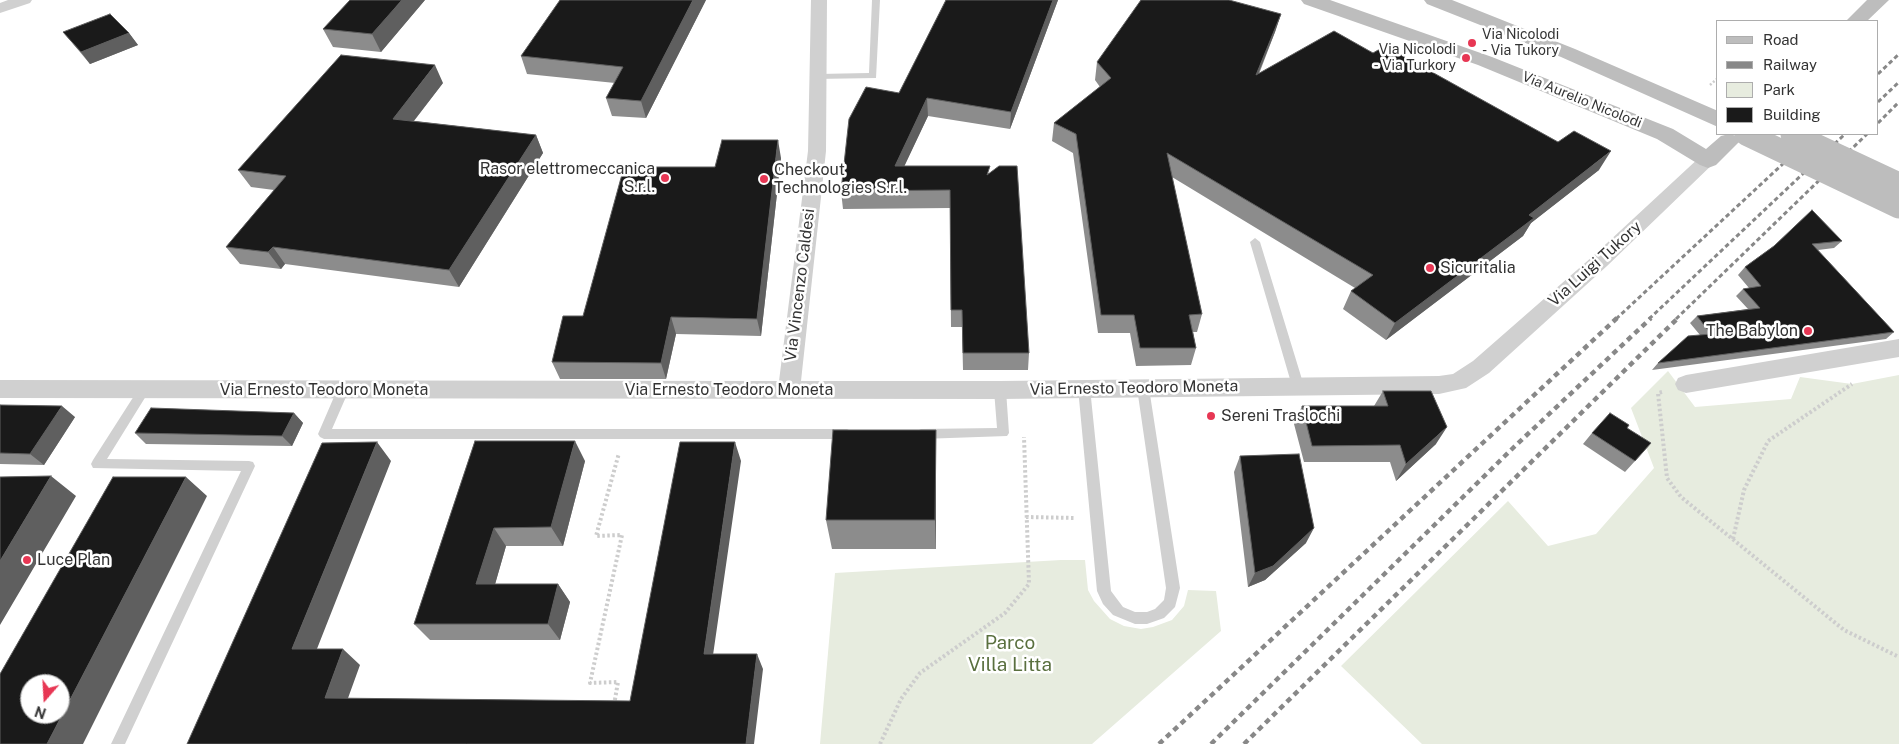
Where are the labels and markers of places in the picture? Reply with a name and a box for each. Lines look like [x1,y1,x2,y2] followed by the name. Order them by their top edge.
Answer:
[1482,27,1559,59] place label: Via Nicolodi - Via Tukory
[1466,37,1478,49] marker: Via Nicolodi - Via Tukory
[1373,42,1456,74] place label: Via Nicolodi - Via Turkory
[1460,52,1472,64] marker: Via Nicolodi - Via Turkory
[480,159,655,197] place label: Rasor elettromeccanica S.r.l.
[774,160,907,198] place label: Checkout Technologies S.r.l.
[659,172,671,184] marker: Rasor elettromeccanica S.r.l.
[758,173,770,185] marker: Checkout Technologies S.r.l.
[1440,258,1516,278] place label: Sicuritalia
[1424,262,1436,274] marker: Sicuritalia
[1706,321,1798,341] place label: The Babylon
[1802,325,1814,337] marker: The Babylon
[1221,406,1340,426] place label: Sereni Traslochi
[1205,410,1217,422] marker: Sereni Traslochi
[37,550,110,570] place label: Luce Plan
[21,554,33,566] marker: Luce Plan

